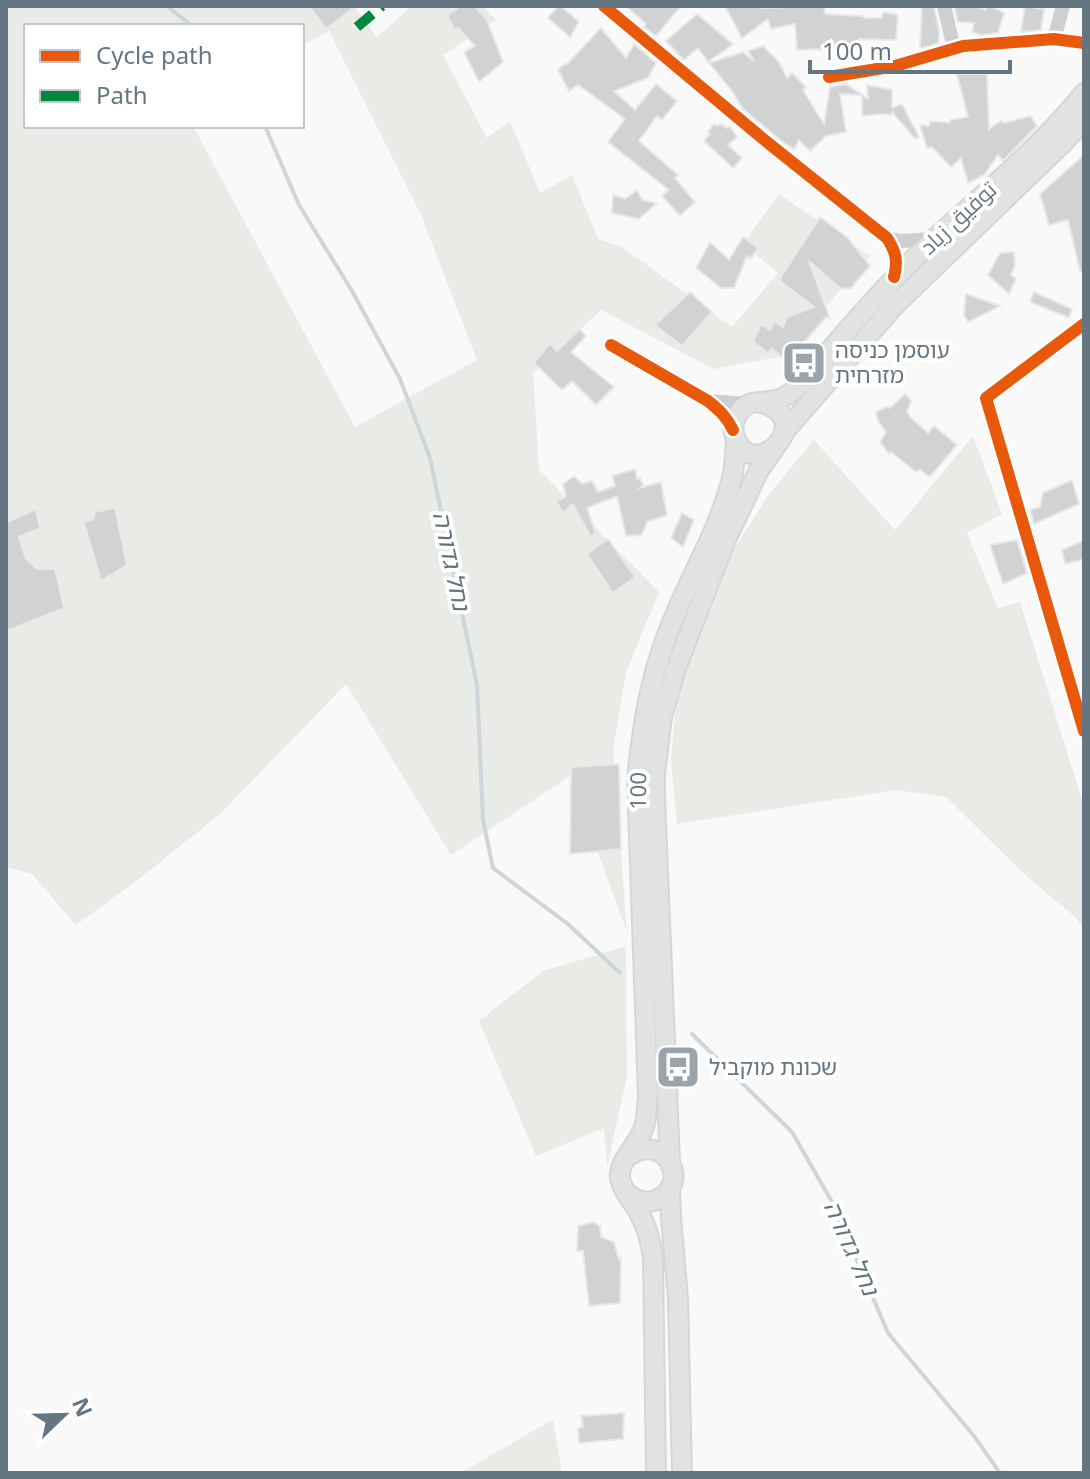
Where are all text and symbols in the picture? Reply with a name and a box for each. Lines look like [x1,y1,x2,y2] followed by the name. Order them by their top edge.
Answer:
[24,24,304,128] legend
[810,24,1010,74] scale bar
[822,34,892,67] text: 100 m
[96,38,213,71] text: Cycle path
[96,78,147,111] text: Path
[913,174,1002,260] street label: توفيق زياد
[835,334,950,389] place label: עוסמן כניסה מזרחית
[780,339,828,387] bus stop icon: עוסמן כניסה מזרחית
[426,508,479,615] water label: נחל גדורה
[622,772,652,810] street label: 100
[654,1043,702,1091] bus stop icon: שכונת מוקביל
[709,1051,837,1081] place label: שכונת מוקביל
[817,1195,889,1302] water label: נחל גדורה
[24,1375,104,1455] north arrow
[66,1393,101,1421] text: N

